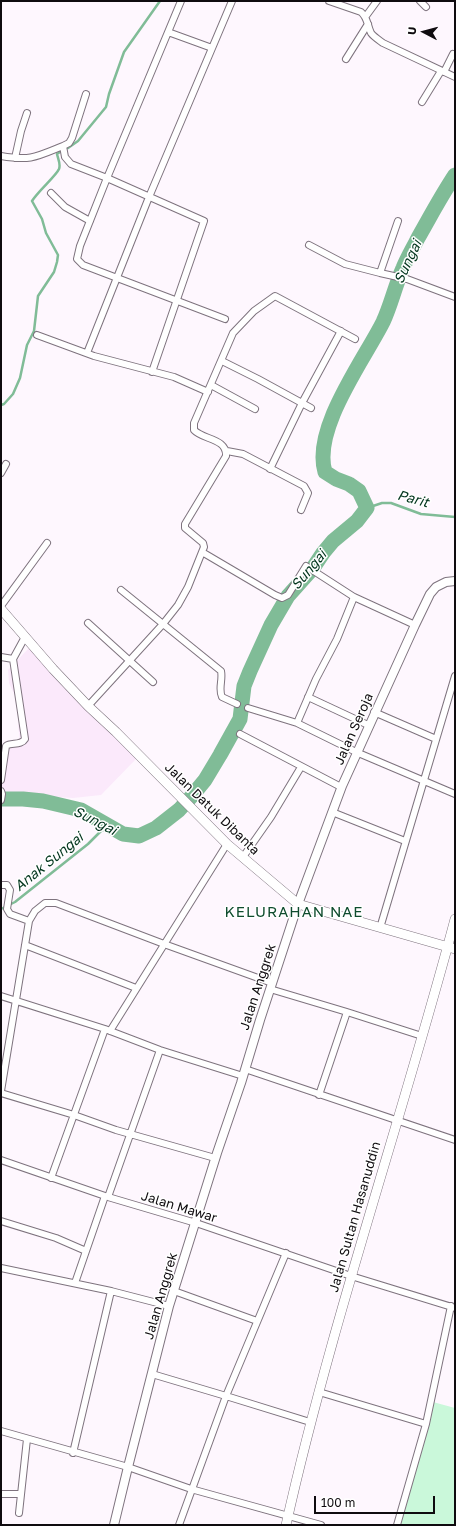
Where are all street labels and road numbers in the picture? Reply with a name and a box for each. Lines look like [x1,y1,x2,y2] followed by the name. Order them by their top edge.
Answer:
[331,691,377,767] street label: Jalan Seroja
[161,760,263,858] street label: Jalan Datuk Dibanta
[237,942,279,1032] street label: Jalan Anggrek
[326,1140,384,1294] street label: Jalan Sultan Hasanuddin
[139,1188,219,1226] street label: Jalan Mawar
[141,1251,181,1341] street label: Jalan Anggrek

